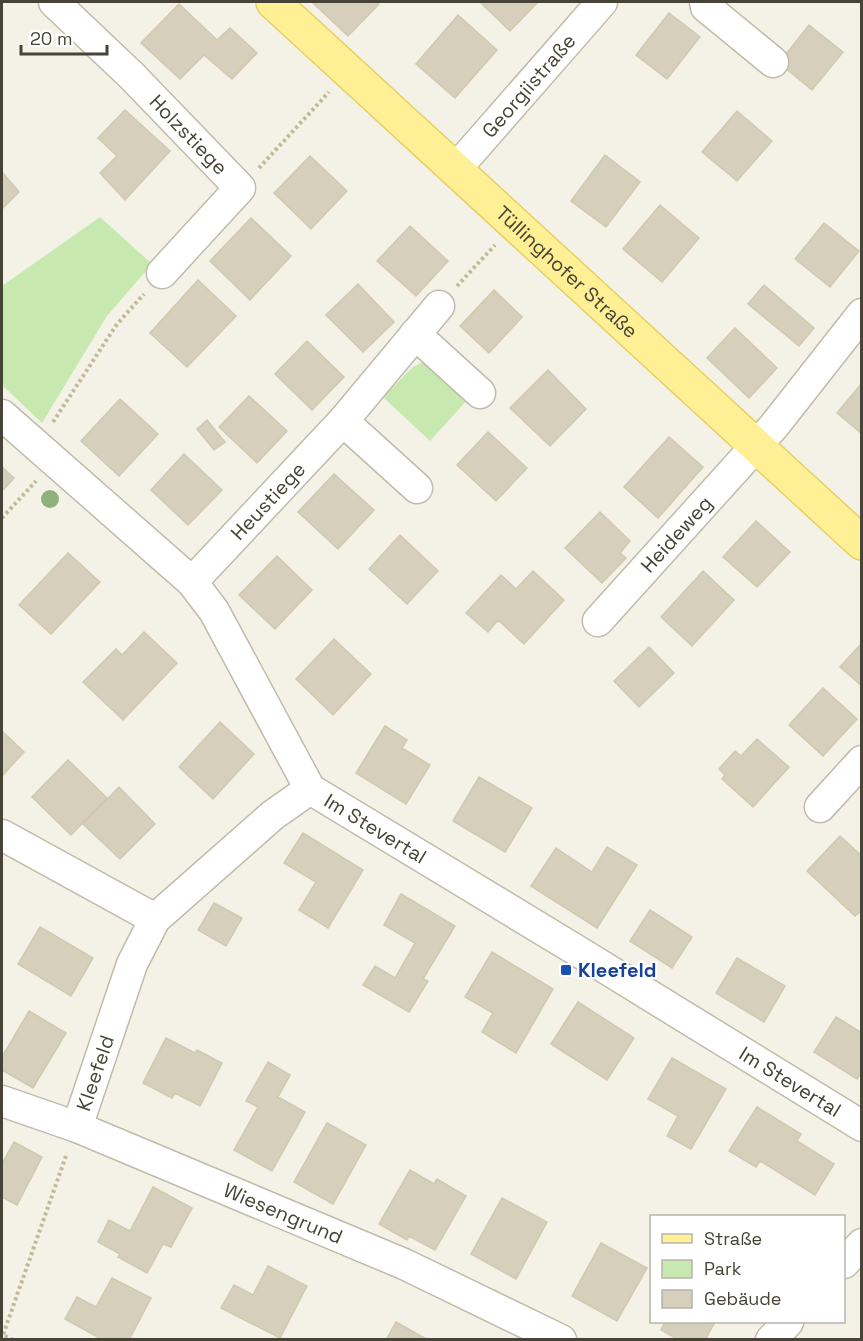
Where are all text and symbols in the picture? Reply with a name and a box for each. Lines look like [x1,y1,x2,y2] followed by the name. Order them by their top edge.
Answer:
[21,18,106,56] scale bar
[30,27,73,50] text: 20 m
[476,28,581,143] street label: Georgiistraße
[144,89,233,180] street label: Holzstiege
[490,200,643,344] street label: Tüllinghofer Straße
[225,456,311,546] street label: Heustiege
[635,490,718,578] street label: Heideweg
[319,788,431,869] street label: Im Stevertal
[578,957,657,983] place label: Kleefeld
[559,963,573,977] marker: Kleefeld
[70,1032,120,1114] street label: Kleefeld
[734,1041,846,1123] street label: Im Stevertal
[220,1177,347,1250] street label: Wiesengrund
[650,1215,845,1323] legend
[704,1227,762,1250] text: Straße
[704,1257,742,1280] text: Park
[704,1287,782,1310] text: Gebäude

